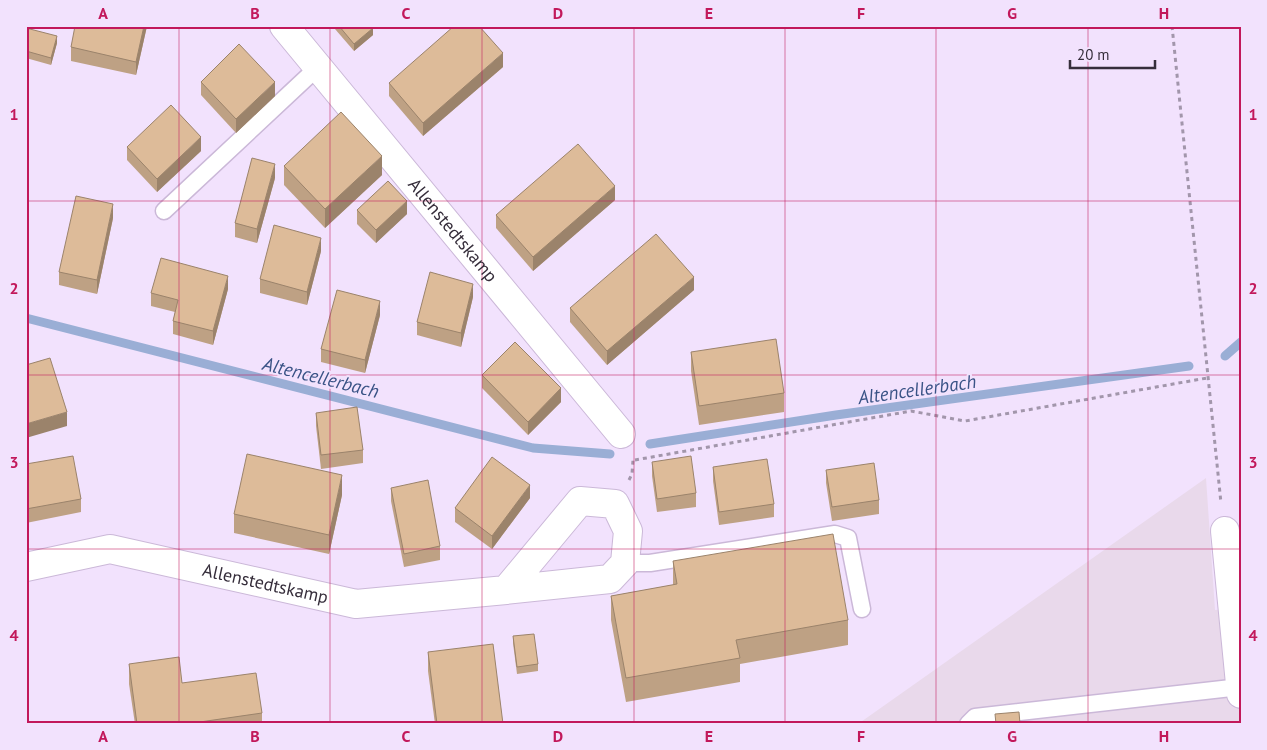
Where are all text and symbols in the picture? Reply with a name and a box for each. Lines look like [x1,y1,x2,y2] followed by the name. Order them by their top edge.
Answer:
[98,3,108,23] text: A
[250,3,260,23] text: B
[402,3,411,23] text: C
[553,3,563,23] text: D
[705,3,713,23] text: E
[857,3,865,23] text: F
[1007,3,1017,23] text: G
[1159,3,1169,23] text: H
[1070,38,1154,70] scale bar
[1077,45,1110,64] text: 20 m
[9,104,19,124] text: 1
[1248,104,1258,124] text: 1
[404,173,503,287] street label: Allenstedtskamp
[9,278,19,298] text: 2
[1248,278,1258,298] text: 2
[259,351,382,403] water label: Altencellerbach
[855,369,978,409] water label: Altencellerbach
[9,452,19,472] text: 3
[1248,452,1258,472] text: 3
[200,558,330,608] street label: Allenstedtskamp
[9,625,19,645] text: 4
[1248,625,1258,645] text: 4
[98,726,108,746] text: A
[250,726,260,746] text: B
[402,726,411,746] text: C
[553,726,563,746] text: D
[705,726,713,746] text: E
[857,726,865,746] text: F
[1007,726,1017,746] text: G
[1159,726,1169,746] text: H

